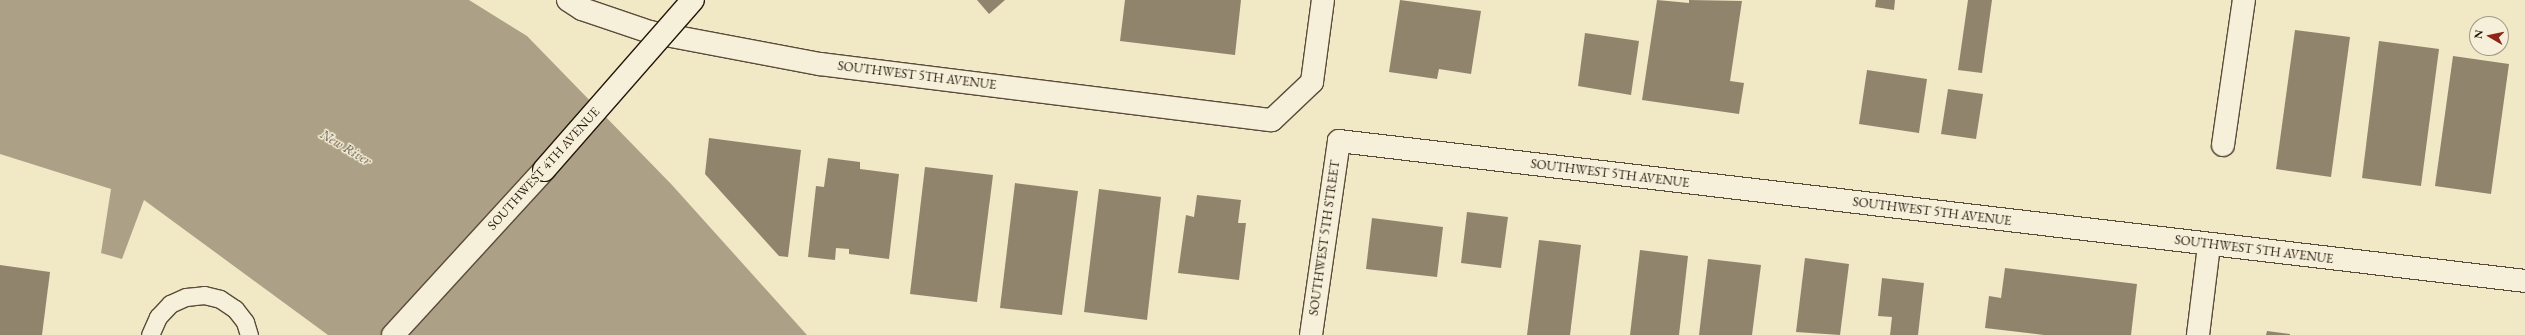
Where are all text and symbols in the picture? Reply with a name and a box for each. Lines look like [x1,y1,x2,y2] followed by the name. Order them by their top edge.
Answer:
[2469,16,2509,56] north arrow
[2471,29,2486,40] text: N
[837,59,997,93] street label: SOUTHWEST 5TH AVENUE
[485,104,603,234] street label: SOUTHWEST 4TH AVENUE
[317,125,375,169] water label: New River
[1530,157,1690,191] street label: SOUTHWEST 5TH AVENUE
[1306,159,1344,317] street label: SOUTHWEST 5TH STREET
[1852,195,2012,229] street label: SOUTHWEST 5TH AVENUE
[2174,233,2334,267] street label: SOUTHWEST 5TH AVENUE

